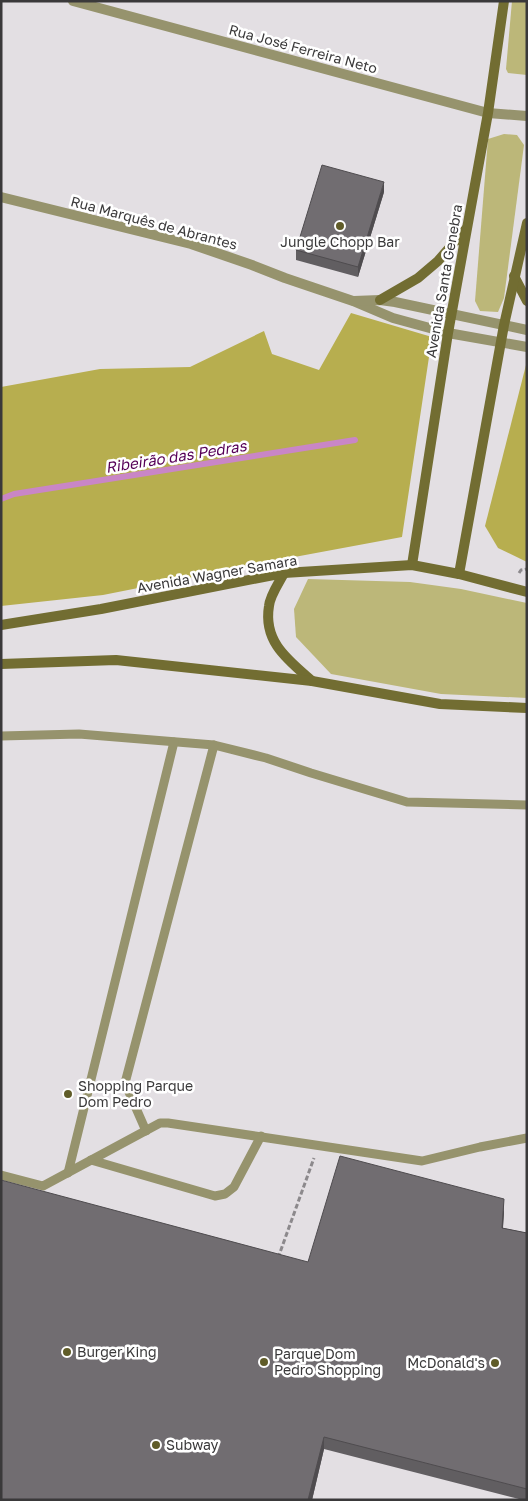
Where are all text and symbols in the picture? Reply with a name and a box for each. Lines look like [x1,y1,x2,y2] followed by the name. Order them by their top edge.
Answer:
[227,21,379,77] street label: Rua José Ferreira Neto
[69,192,239,253] street label: Rua Marquês de Abrantes
[422,203,465,359] street label: Avenida Santa Genebra
[334,220,346,232] marker: Jungle Chopp Bar
[280,233,400,250] place label: Jungle Chopp Bar
[104,436,249,476] water label: Ribeirão das Pedras
[136,551,298,596] street label: Avenida Wagner Samara
[78,1077,193,1110] place label: Shopping Parque Dom Pedro
[62,1088,74,1100] marker: Shopping Parque Dom Pedro
[77,1343,157,1360] place label: Burger King
[274,1345,381,1378] place label: Parque Dom Pedro Shopping
[61,1346,73,1358] marker: Burger King
[407,1354,485,1371] place label: McDonald's
[258,1356,270,1368] marker: Parque Dom Pedro Shopping
[489,1357,501,1369] marker: McDonald's
[166,1436,219,1453] place label: Subway
[150,1439,162,1451] marker: Subway

